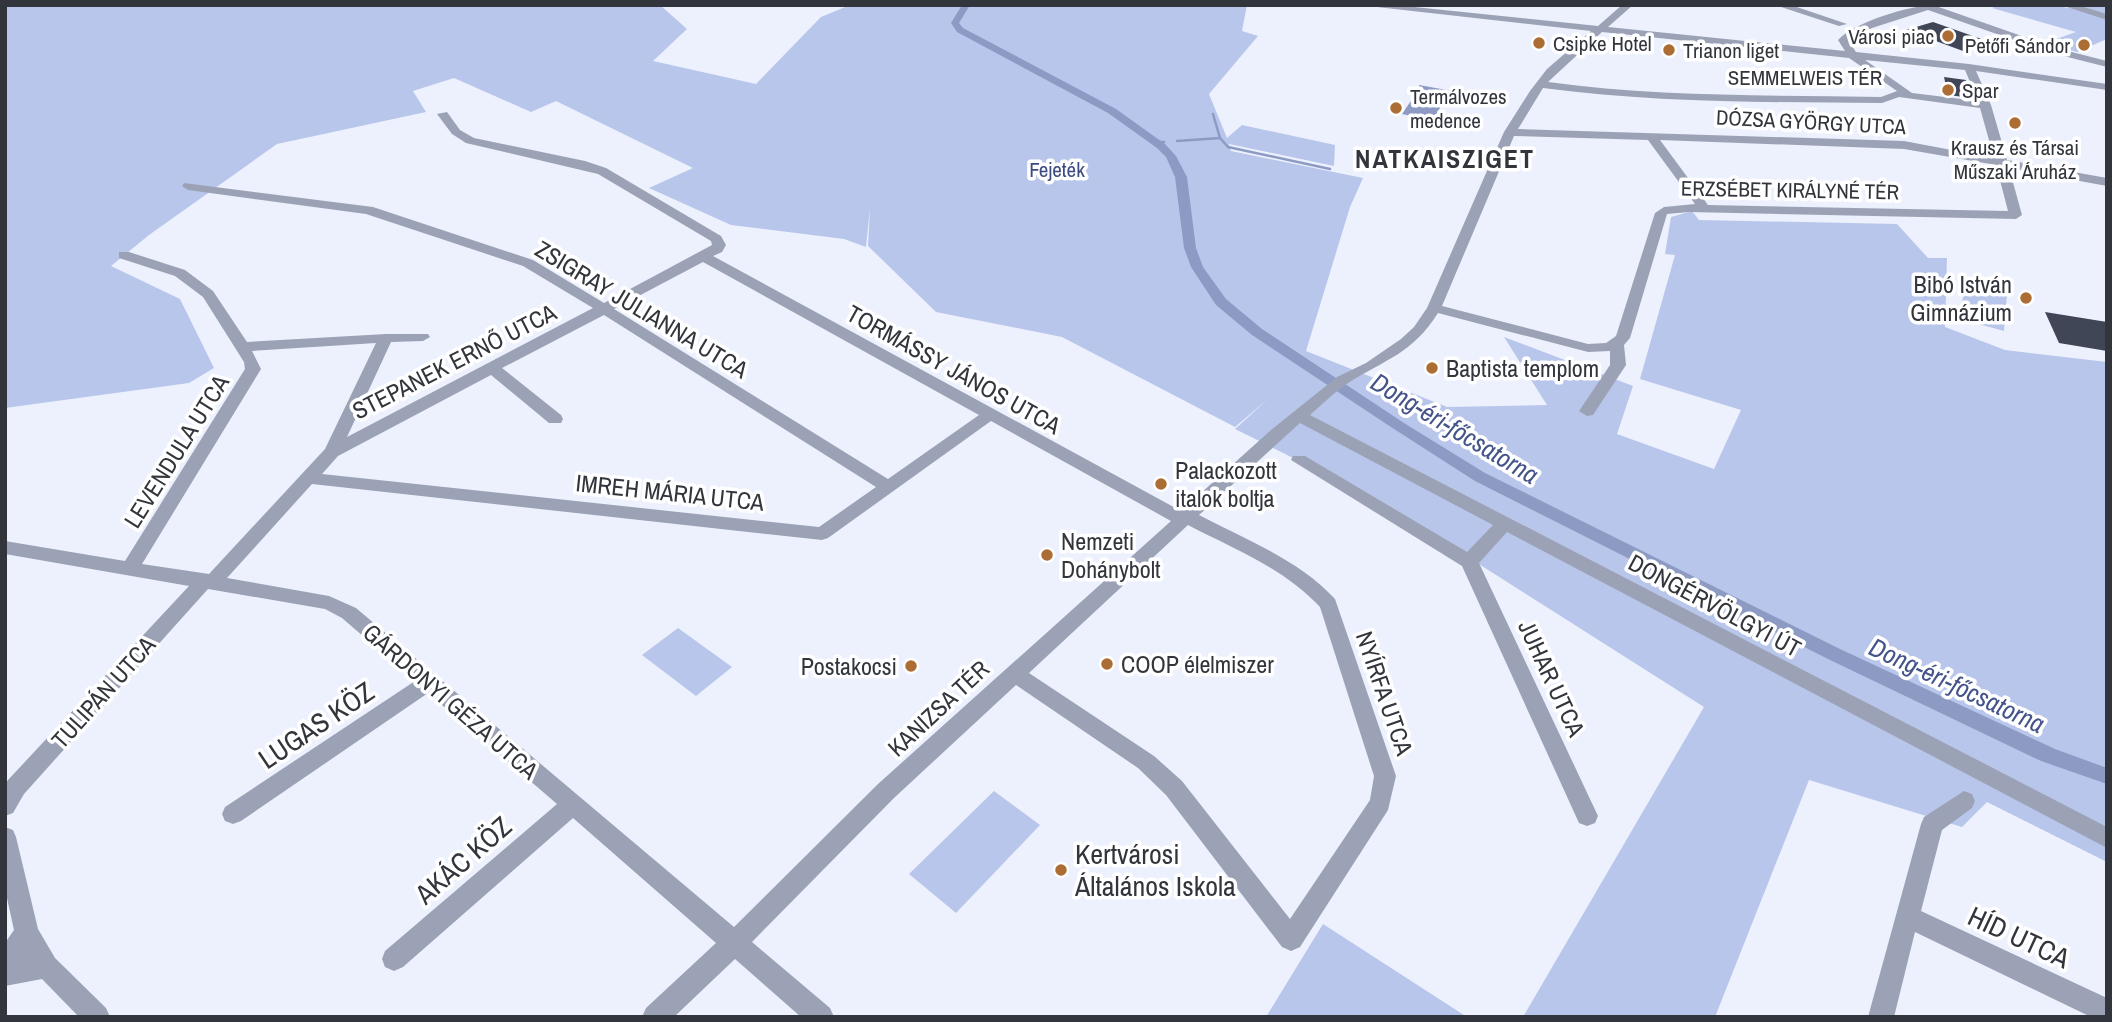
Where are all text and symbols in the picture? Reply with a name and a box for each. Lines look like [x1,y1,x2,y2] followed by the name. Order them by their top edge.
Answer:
[1848,22,1934,51] place label: Városi piac
[1940,28,1956,44] marker: Városi piac
[1553,29,1652,58] place label: Csipke Hotel
[1965,31,2070,60] place label: Petőfi Sándor
[1531,35,1547,51] marker: Csipke Hotel
[1683,36,1779,65] place label: Trianon liget
[2076,37,2092,53] marker: Petőfi Sándor
[1661,42,1677,58] marker: Trianon liget
[1728,63,1882,92] street label: SEMMELWEIS TÉR
[1962,76,1999,105] place label: Spar
[1410,82,1507,135] place label: Termálvozes medence
[1940,82,1956,98] marker: Spar
[1388,100,1404,116] marker: Termálvozes medence
[1715,103,1907,141] street label: DÓZSA GYÖRGY UTCA
[2007,115,2023,131] marker: Krausz és Társai Műszaki Áruház
[1951,133,2079,186] place label: Krausz és Társai Műszaki Áruház
[1355,141,1535,176] district label: NATKAISZIGET
[1029,155,1085,184] park label: Fejeték
[1681,174,1899,206] street label: ERZSÉBET KIRÁLYNÉ TÉR
[530,233,755,386] street label: ZSIGRAY JULIANNA UTCA
[1910,268,2012,328] place label: Bibó István Gimnázium
[2018,290,2034,306] marker: Bibó István Gimnázium
[347,295,562,426] street label: STEPANEK ERNŐ UTCA
[841,297,1067,442] street label: TORMÁSSY JÁNOS UTCA
[1446,352,1599,384] place label: Baptista templom
[1424,360,1440,376] marker: Baptista templom
[1365,364,1545,492] water label: Dong-éri-főcsatorna
[116,368,236,534] street label: LEVENDULA UTCA
[1175,454,1277,514] place label: Palackozott italok boltja
[574,466,767,518] street label: IMREH MÁRIA UTCA
[1153,476,1169,492] marker: Palackozott italok boltja
[1061,525,1161,585] place label: Nemzeti Dohánybolt
[1623,546,1807,664] street label: DONGÉRVÖLGYI ÚT
[1039,547,1055,563] marker: Nemzeti Dohánybolt
[1511,615,1593,742] street label: JUHAR UTCA
[357,616,546,786] street label: GÁRDONYI GÉZA UTCA
[1349,627,1421,760] street label: NYÍRFA UTCA
[44,628,163,755] street label: TULIPÁN UTCA
[1864,629,2050,741] water label: Dong-éri-főcsatorna
[1121,648,1274,680] place label: COOP élelmiszer
[801,650,897,682] place label: Postakocsi
[880,653,996,763] street label: KANIZSA TÉR
[1099,656,1115,672] marker: COOP élelmiszer
[903,658,919,674] marker: Postakocsi
[251,672,381,778] street label: LUGAS KÖZ
[406,808,519,913] street label: AKÁC KÖZ
[1074,835,1236,905] place label: Kertvárosi Általános Iskola
[1053,862,1069,878] marker: Kertvárosi Általános Iskola
[1962,897,2077,977] street label: HÍD UTCA

